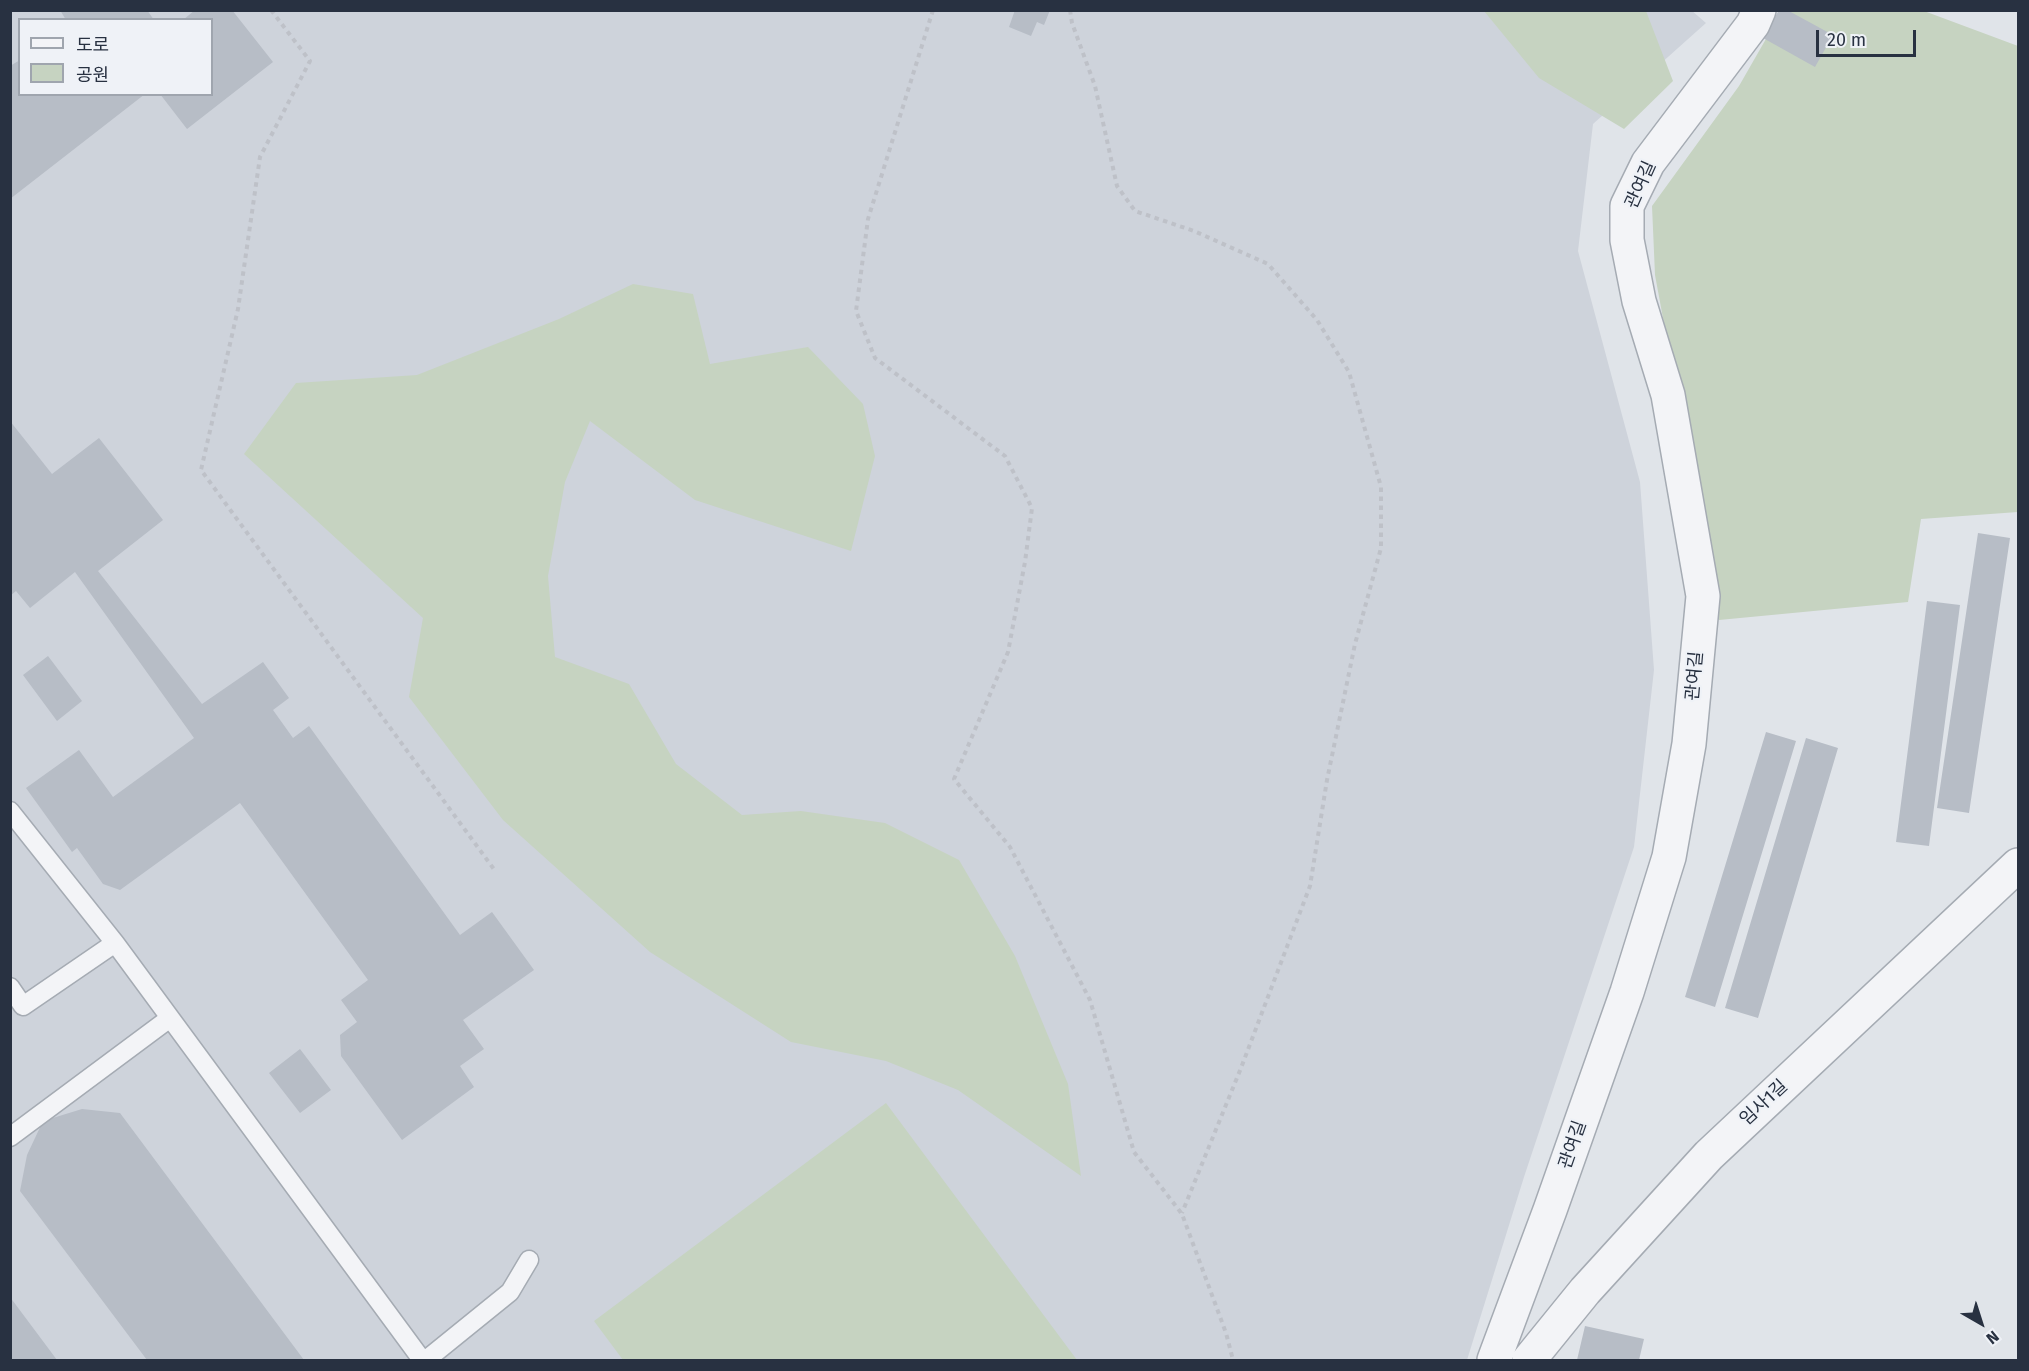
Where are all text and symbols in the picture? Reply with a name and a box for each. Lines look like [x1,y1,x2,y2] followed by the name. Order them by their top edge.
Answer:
[18,18,213,96] legend
[1819,18,1920,56] scale bar
[1827,29,1866,51] text: 20 m
[76,34,109,56] text: 도로
[76,64,109,86] text: 공원
[1621,158,1661,212] street label: 관여길
[1682,650,1708,702] street label: 관여길
[1736,1076,1792,1130] street label: 임사1길
[1555,1118,1591,1172] street label: 관여길
[1951,1293,2011,1353] north arrow
[1983,1327,2003,1348] text: N

